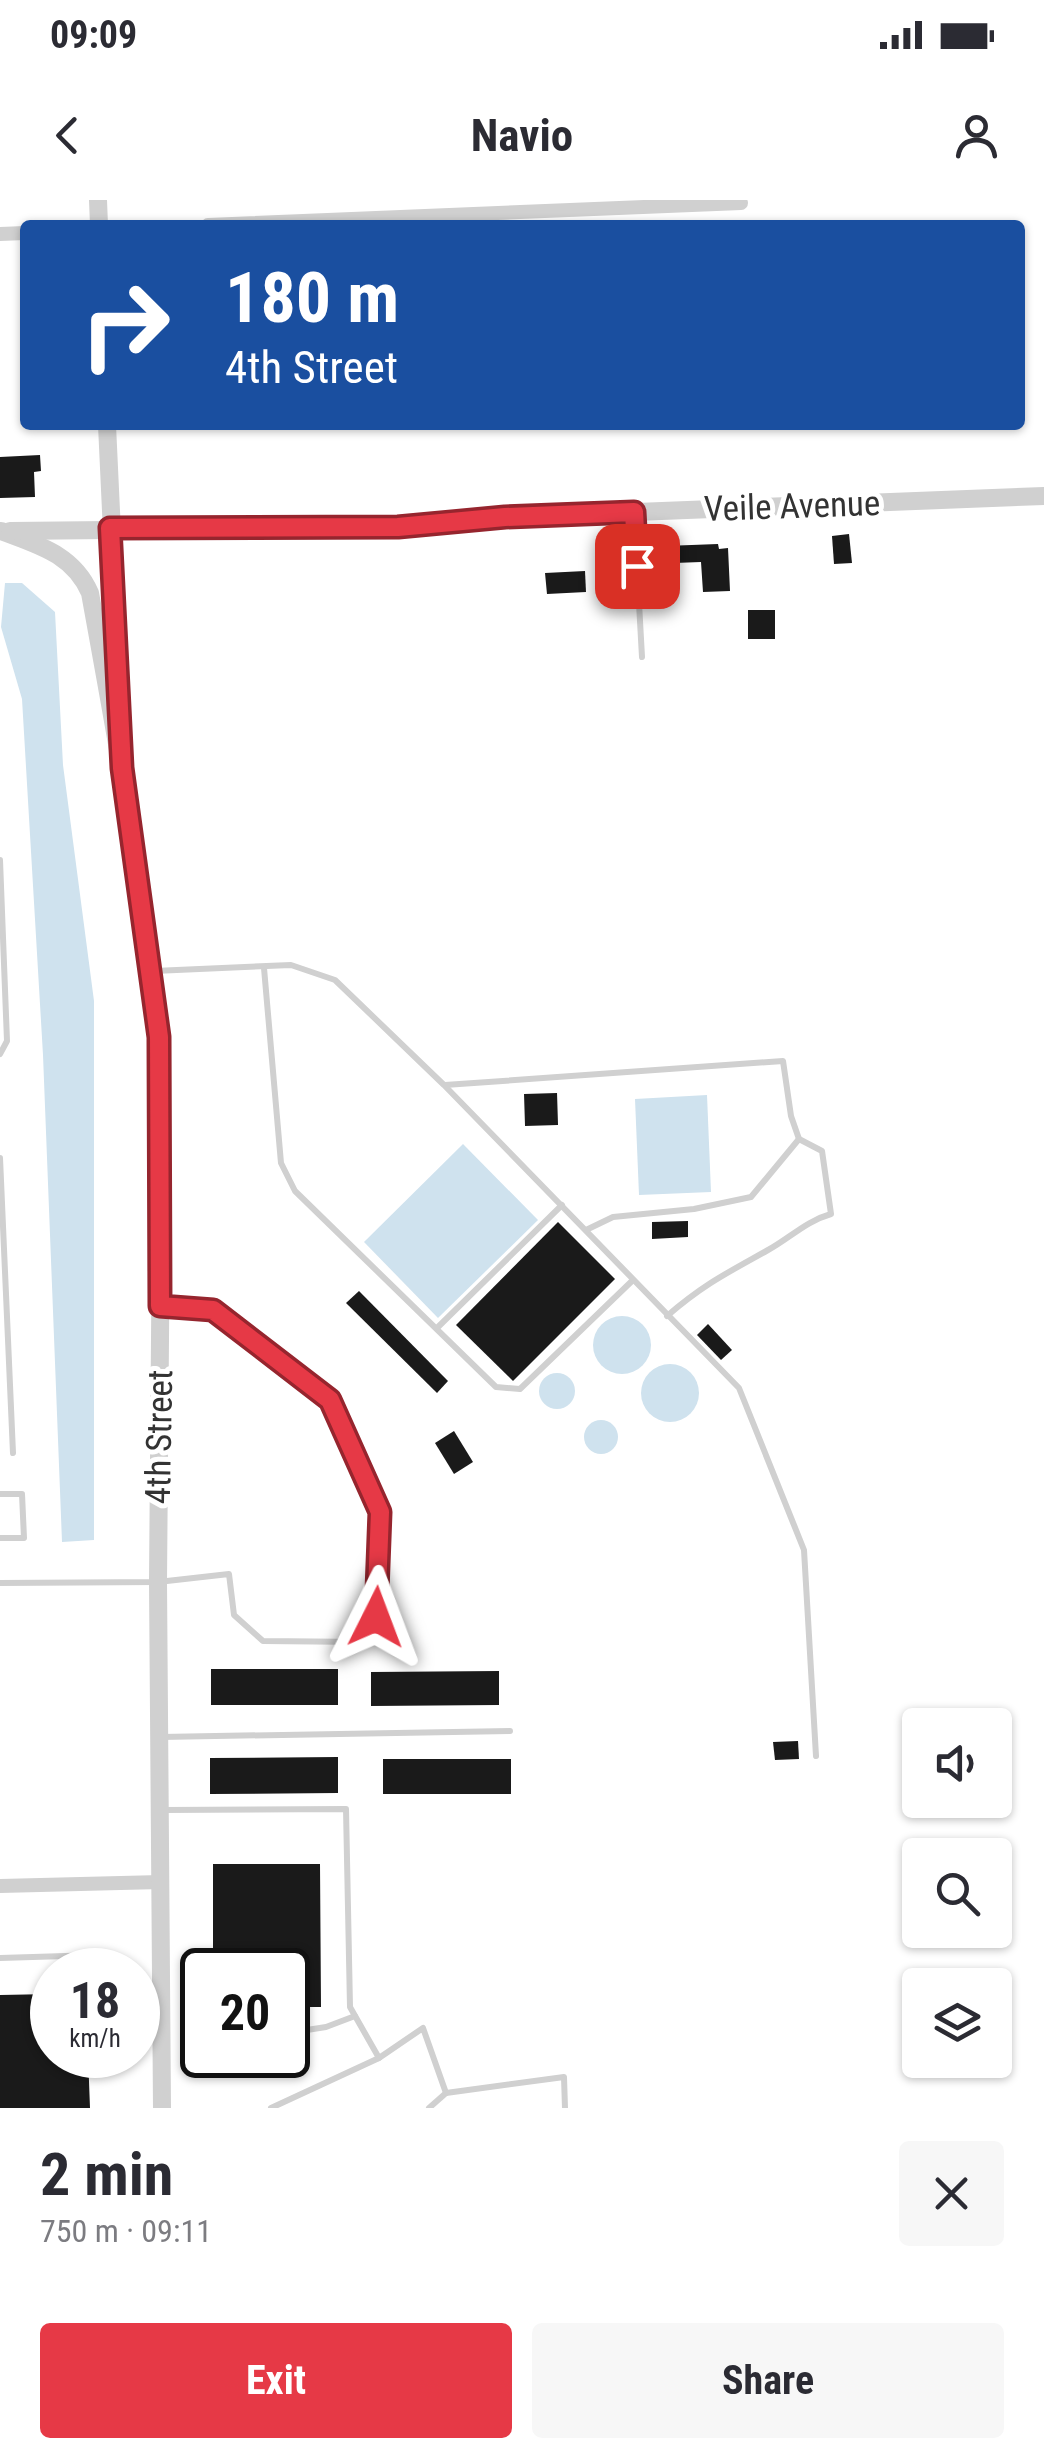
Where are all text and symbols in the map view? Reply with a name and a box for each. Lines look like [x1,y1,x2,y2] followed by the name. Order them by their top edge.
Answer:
[50,13,137,57] text: 09:09
[40,108,95,163] icon: back
[949,108,1004,163] icon: person
[471,109,573,162] text: Navio
[225,257,399,339] text: 180 m
[60,260,190,390] icon: right
[225,341,398,394] text: 4th Street
[703,483,881,530] street label: Veile Avenue
[595,524,680,609] pin
[610,539,665,594] icon: arrive
[138,1369,181,1505] street label: 4th Street
[324,1565,428,1669] position arrow
[902,1708,1012,2078] map controls
[902,1708,1012,1818] button: sound
[902,1838,1012,1948] button: search
[180,1948,310,2078] speed limit sign: 20
[902,1968,1012,2078] button: layers
[70,1972,120,2030] text: 18
[69,2024,121,2053] text: km/h
[40,2139,173,2210] text: 2 min
[899,2141,1004,2246] button: close
[40,2212,212,2250] text: 750 m · 09:11
[40,2323,512,2438] button: Exit
[532,2323,1004,2438] button: Share

